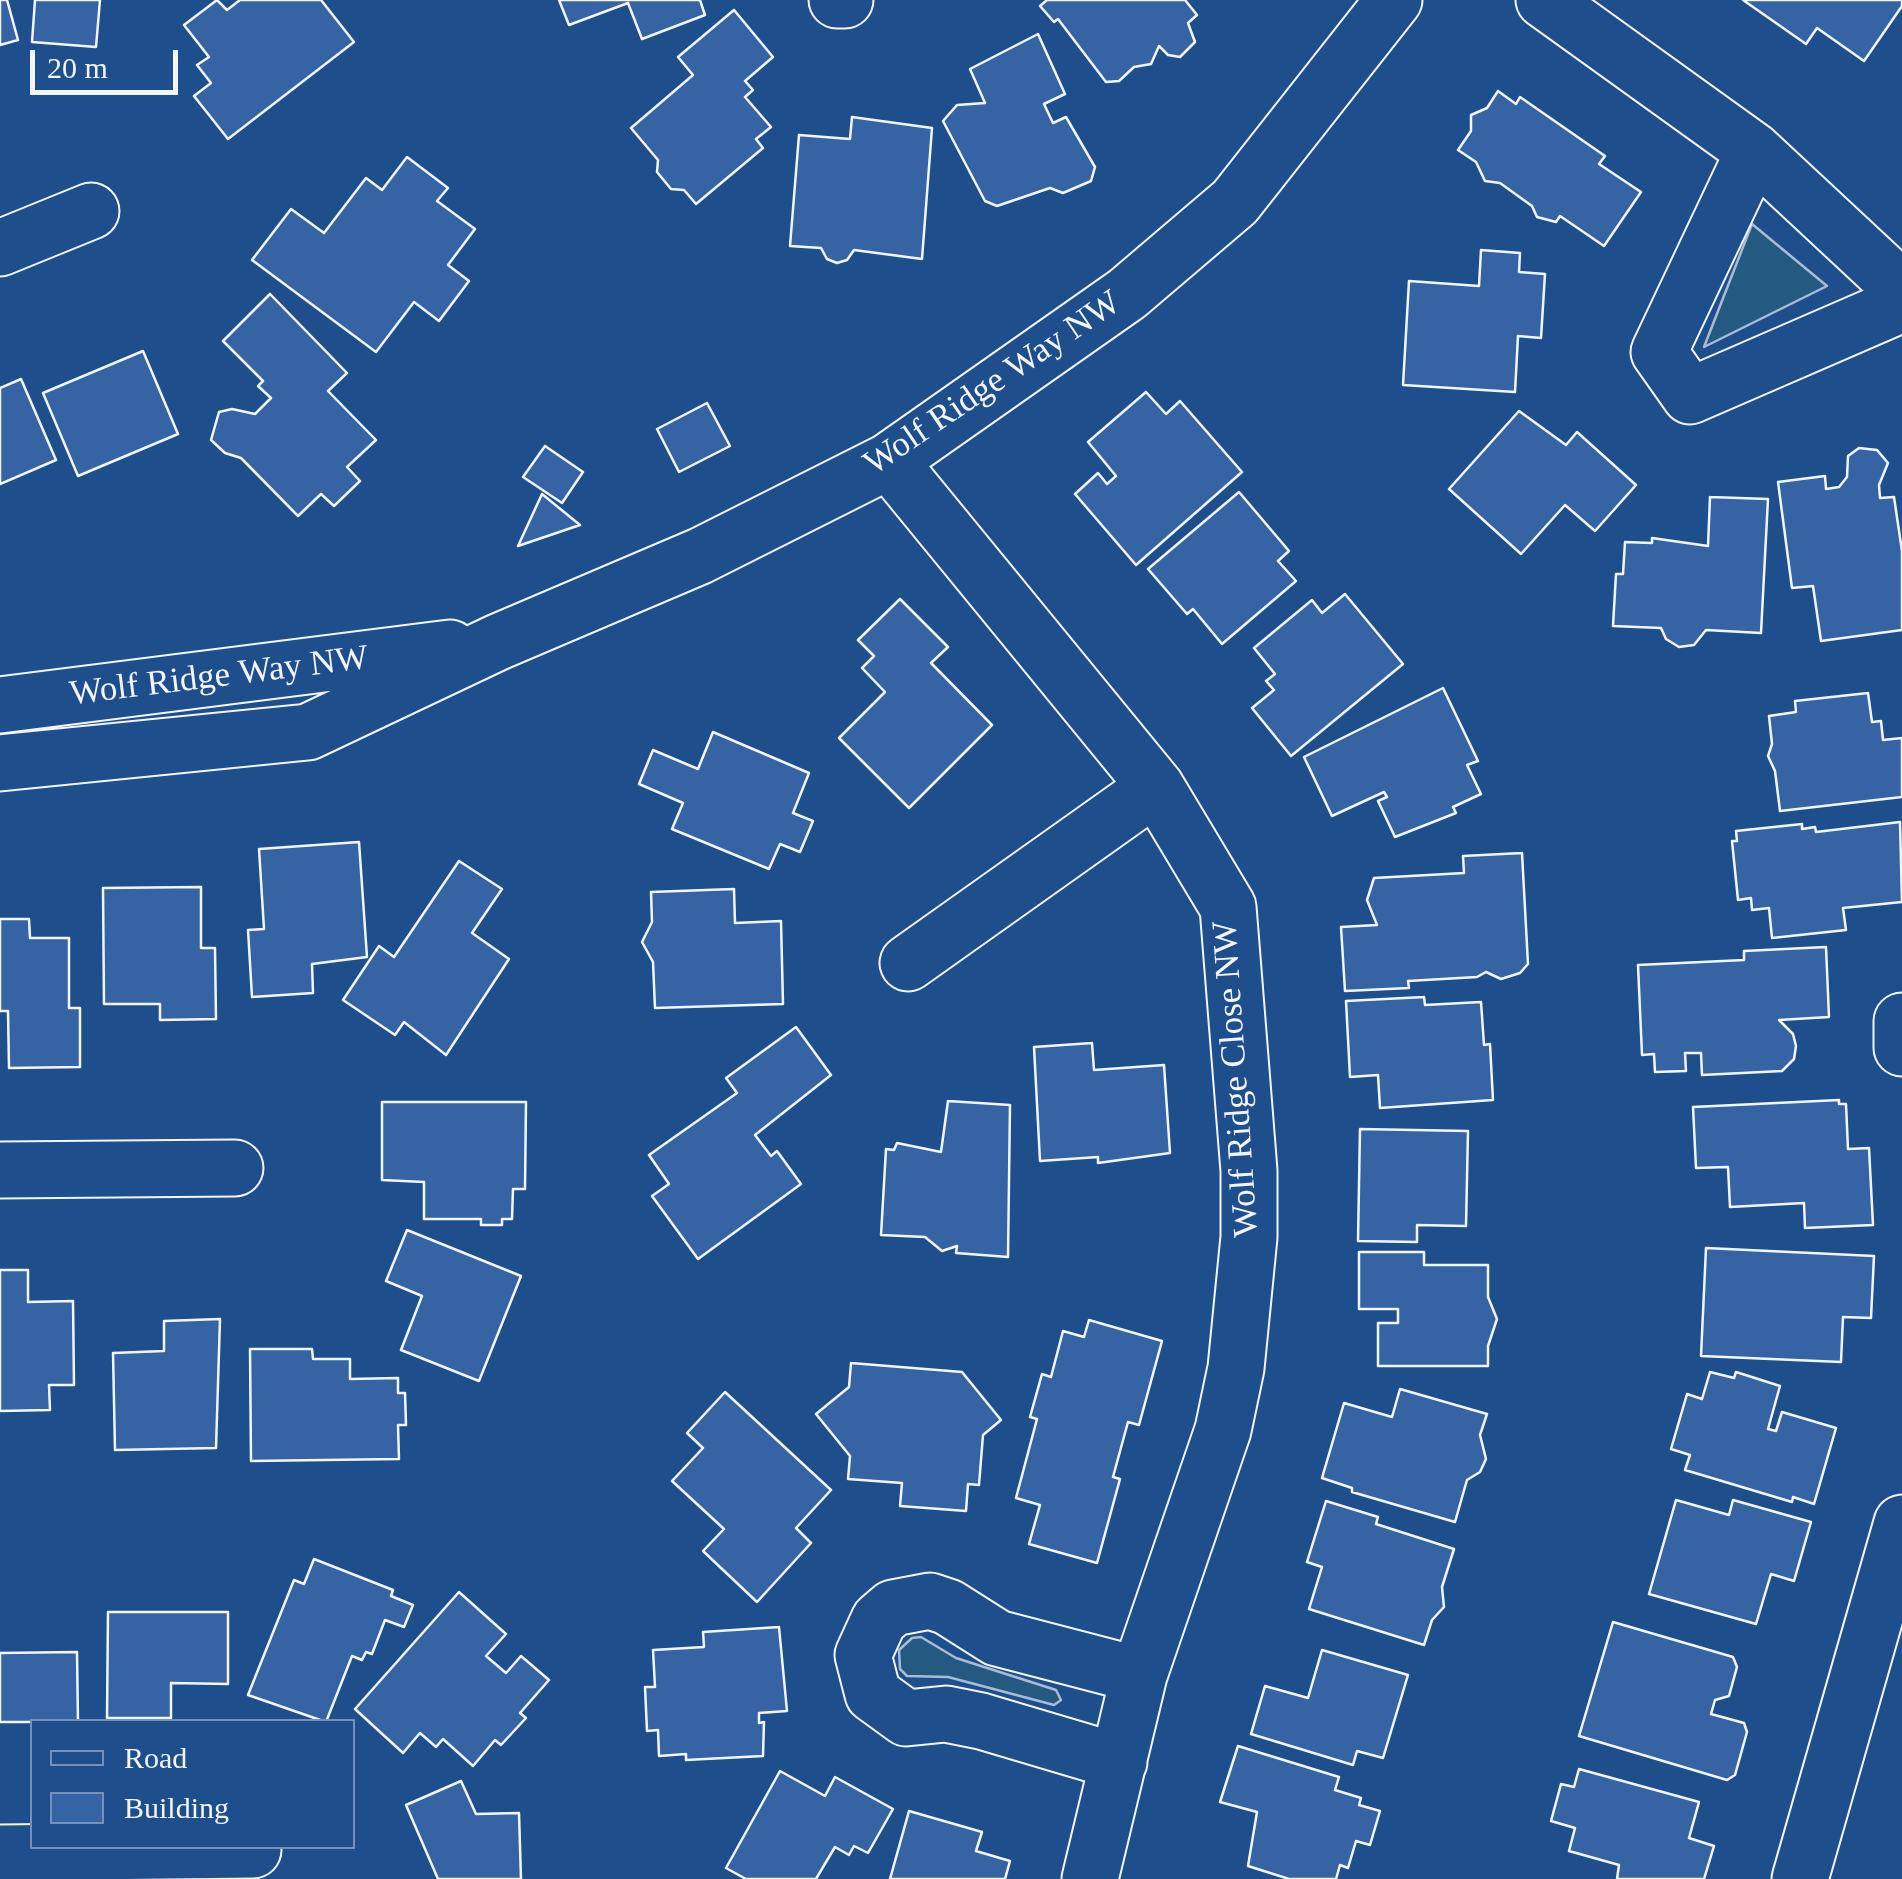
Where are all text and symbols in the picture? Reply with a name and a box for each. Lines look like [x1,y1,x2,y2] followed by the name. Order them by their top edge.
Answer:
[35,30,182,92] scale bar
[47,51,108,84] text: 20 m
[857,283,1129,485] street label: Wolf Ridge Way NW
[67,638,371,716] street label: Wolf Ridge Way NW
[1205,919,1269,1239] street label: Wolf Ridge Close NW
[30,1719,355,1849] legend
[124,1741,187,1774] text: Road
[124,1791,229,1824] text: Building

